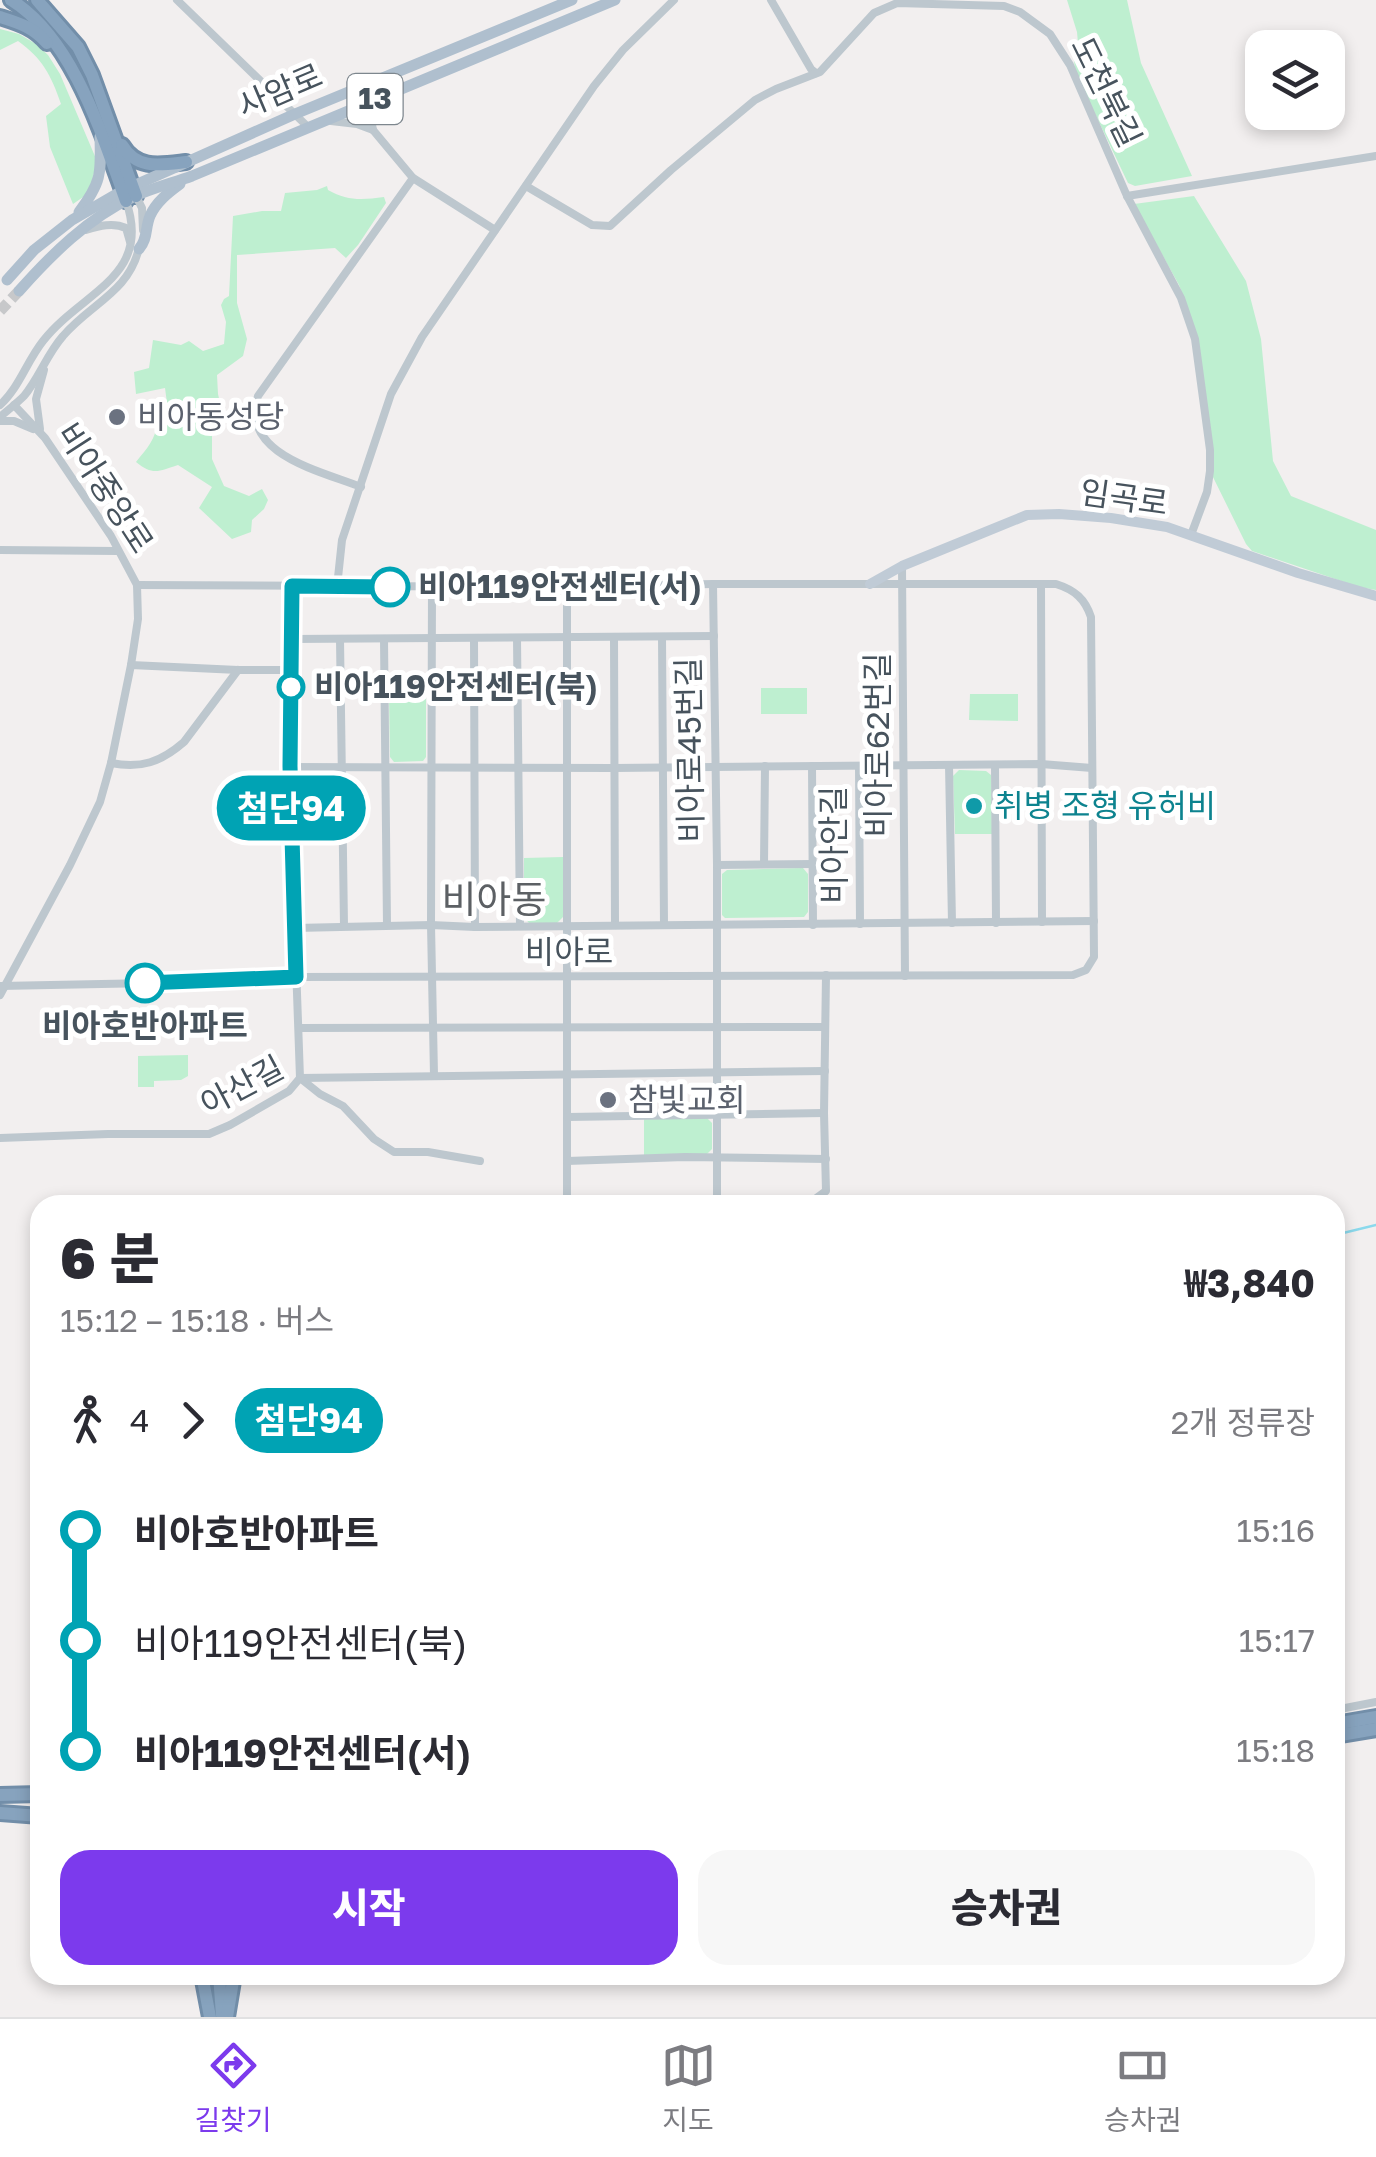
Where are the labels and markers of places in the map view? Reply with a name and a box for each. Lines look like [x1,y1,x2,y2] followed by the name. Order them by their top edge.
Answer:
[137,397,284,435] place label: 비아동성당
[106,406,128,428] marker: 비아동성당
[418,567,702,605] place label: 비아119안전센터(서)
[371,568,409,606] marker: 비아119안전센터(서)
[314,667,598,705] place label: 비아119안전센터(북)
[278,674,304,700] marker: 비아119안전센터(북)
[994,786,1216,824] place label: 취병 조형 유허비
[963,795,985,817] marker: 취병 조형 유허비
[126,964,164,1002] marker: 비아호반아파트
[42,1006,248,1044] place label: 비아호반아파트
[628,1080,746,1118] place label: 참빛교회
[597,1089,619,1111] marker: 참빛교회

